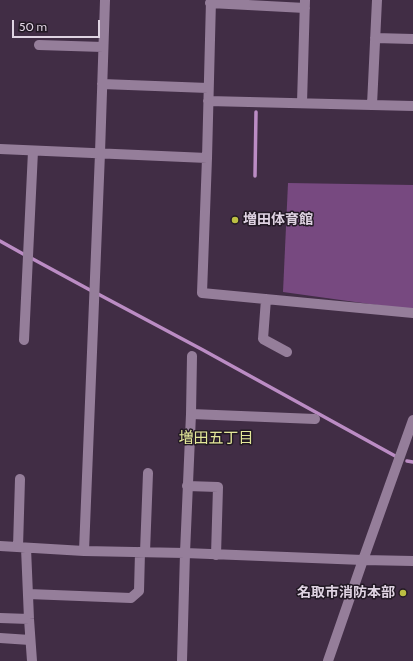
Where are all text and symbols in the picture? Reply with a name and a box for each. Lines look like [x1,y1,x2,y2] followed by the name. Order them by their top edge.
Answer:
[14,12,102,38] scale bar
[19,19,47,34] text: 50 m
[243,212,313,228] place label: 増田体育館
[230,215,240,225] marker: 増田体育館
[179,430,253,448] district label: 増田五丁目
[297,585,395,601] place label: 名取市消防本部
[398,588,408,598] marker: 名取市消防本部

